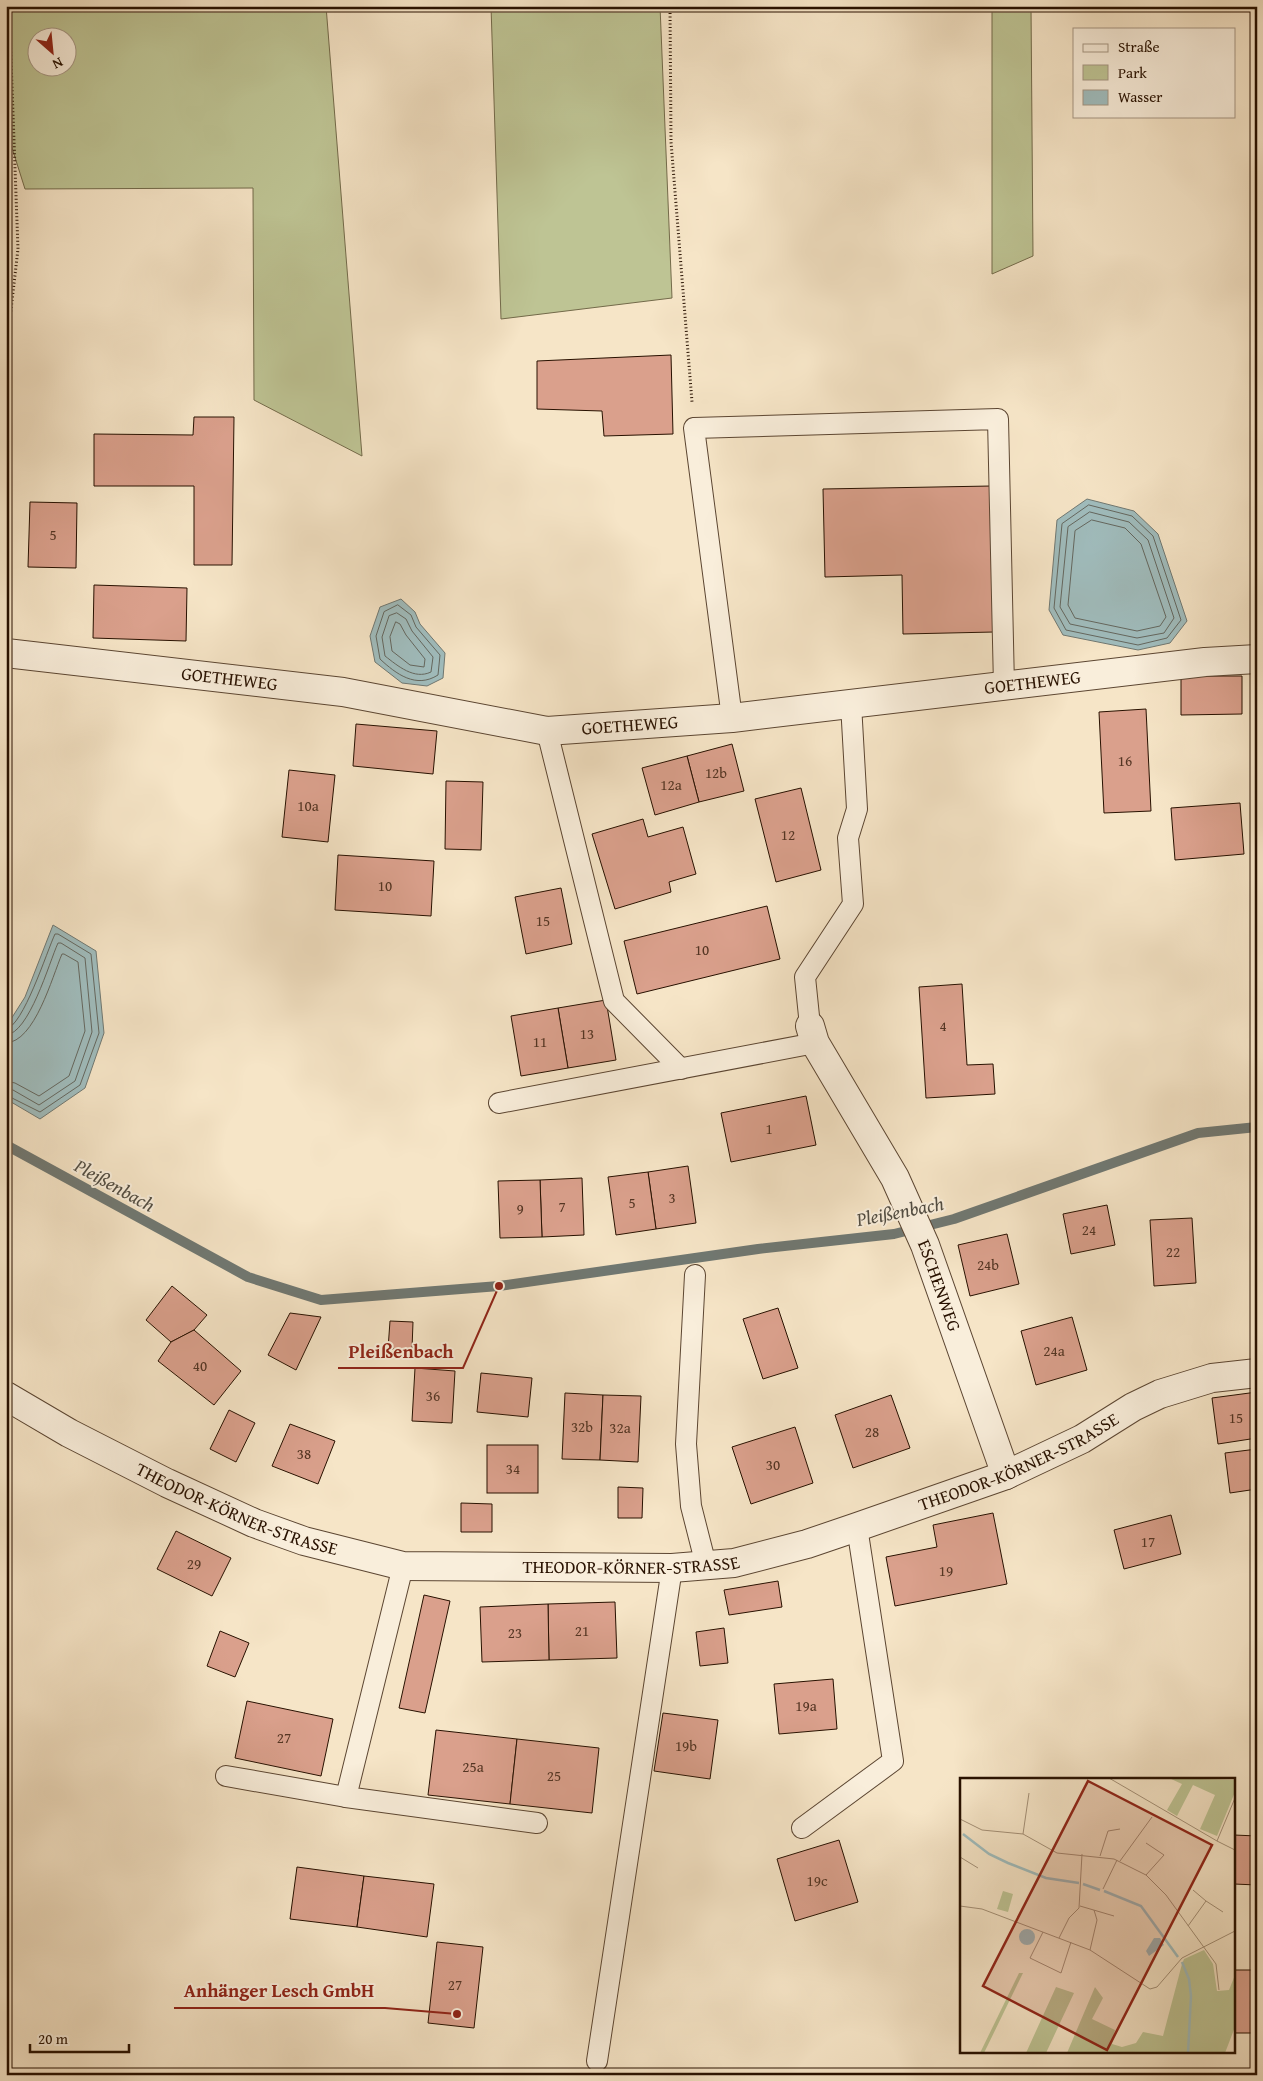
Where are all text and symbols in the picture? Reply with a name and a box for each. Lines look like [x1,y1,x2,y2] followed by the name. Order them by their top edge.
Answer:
[28,28,78,78] north arrow
[1073,28,1236,118] legend
[1118,36,1160,57] text: Straße
[49,53,67,75] text: N
[1118,62,1147,83] text: Park
[1118,86,1162,107] text: Wasser
[49,524,57,545] house number: 5
[180,659,280,697] street label: GOETHEWEG
[983,663,1083,701] street label: GOETHEWEG
[581,708,679,742] street label: GOETHEWEG
[1118,750,1132,771] house number: 16
[705,762,727,783] house number: 12b
[660,774,682,795] house number: 12a
[297,795,319,816] house number: 10a
[781,824,795,845] house number: 12
[378,875,392,896] house number: 10
[536,910,550,931] house number: 15
[695,939,709,960] house number: 10
[939,1015,947,1036] house number: 4
[580,1023,594,1044] house number: 13
[533,1031,547,1052] house number: 11
[765,1118,773,1139] house number: 1
[69,1151,161,1219] water label: Pleißenbach
[668,1187,676,1208] house number: 3
[853,1189,946,1233] water label: Pleißenbach
[628,1192,636,1213] house number: 5
[558,1196,566,1217] house number: 7
[516,1198,524,1219] house number: 9
[1082,1219,1096,1240] house number: 24
[911,1235,968,1335] street label: ESCHENWEG
[1166,1241,1180,1262] house number: 22
[977,1254,999,1275] house number: 24b
[338,1334,463,1368] callout: Pleißenbach
[349,1337,454,1365] text: Pleißenbach
[1043,1340,1065,1361] house number: 24a
[193,1355,207,1376] house number: 40
[426,1385,440,1406] house number: 36
[915,1405,1124,1518] street label: THEODOR-KÖRNER-STRASSE
[1229,1407,1243,1428] house number: 15
[571,1416,593,1437] house number: 32b
[609,1417,631,1438] house number: 32a
[865,1421,879,1442] house number: 28
[297,1443,311,1464] house number: 38
[766,1454,780,1475] house number: 30
[131,1455,341,1562] street label: THEODOR-KÖRNER-STRASSE
[506,1458,520,1479] house number: 34
[1141,1531,1155,1552] house number: 17
[522,1548,742,1581] street label: THEODOR-KÖRNER-STRASSE
[187,1553,201,1574] house number: 29
[939,1560,953,1581] house number: 19
[575,1620,589,1641] house number: 21
[508,1622,522,1643] house number: 23
[795,1695,817,1716] house number: 19a
[277,1727,291,1748] house number: 27
[675,1735,697,1756] house number: 19b
[462,1756,484,1777] house number: 25a
[547,1765,561,1786] house number: 25
[960,1778,1236,2054] inset map
[806,1870,828,1891] house number: 19c
[174,1974,385,2008] callout: Anhänger Lesch GmbH
[448,1974,462,1995] house number: 27
[184,1976,374,2004] text: Anhänger Lesch GmbH
[30,2021,129,2053] scale bar
[38,2028,69,2049] text: 20 m

